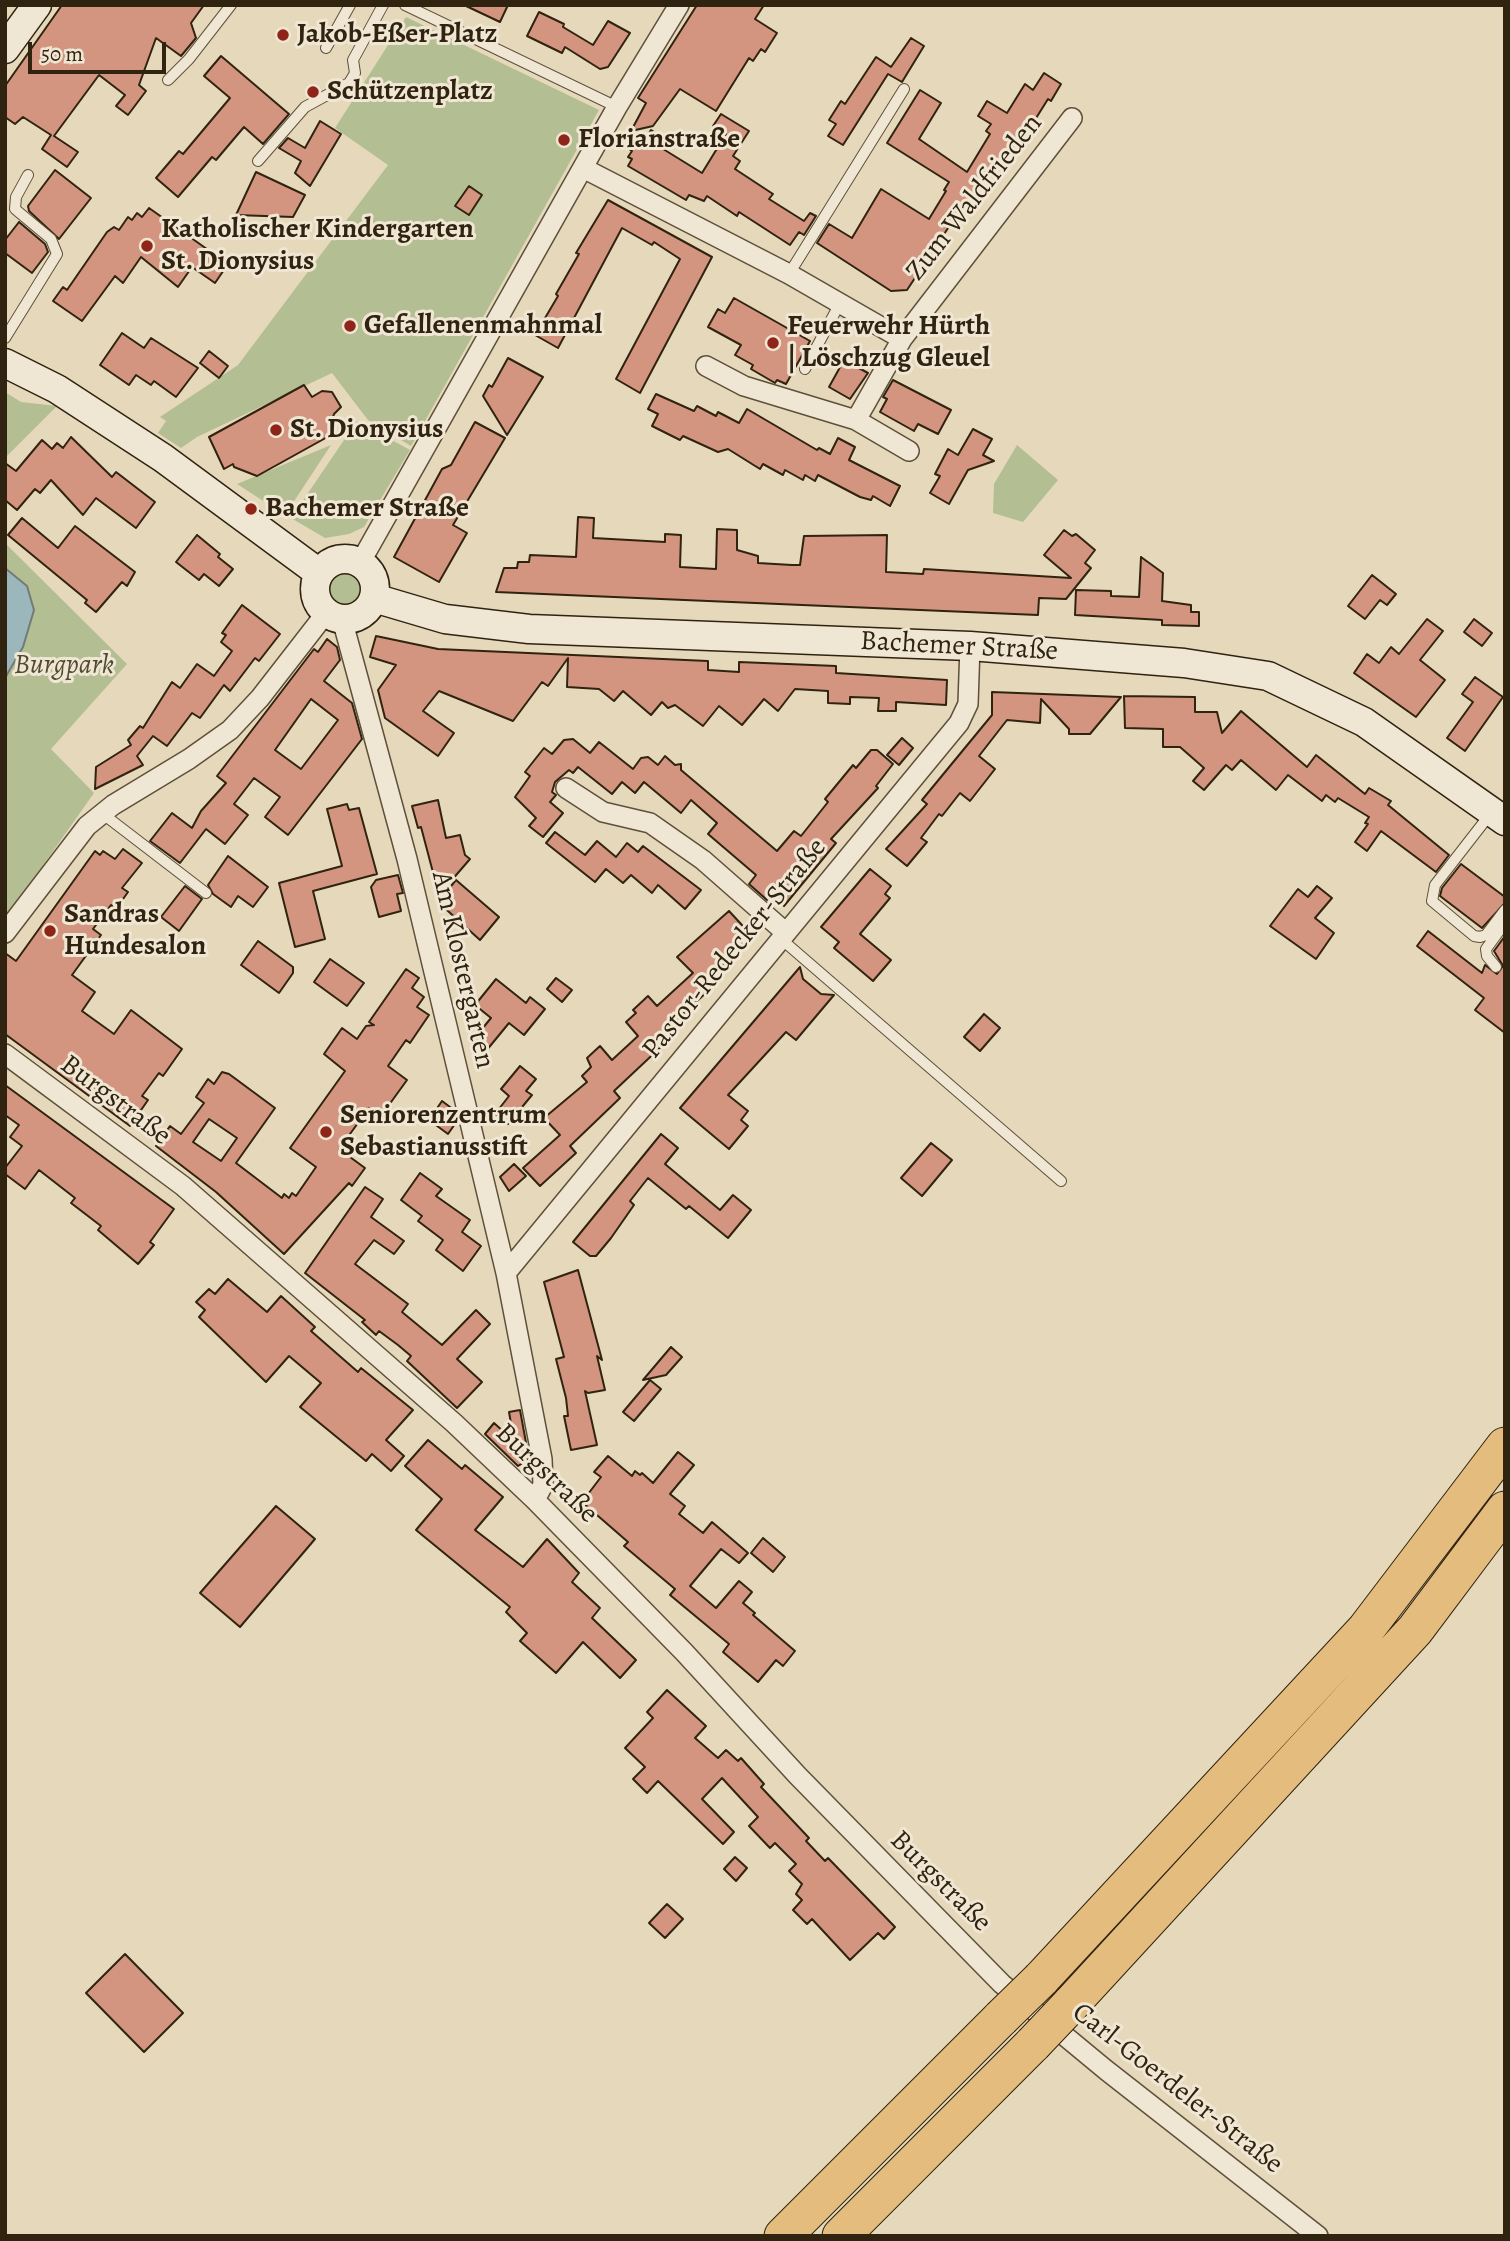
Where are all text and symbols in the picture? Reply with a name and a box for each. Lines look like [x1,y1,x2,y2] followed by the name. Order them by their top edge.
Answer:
[297,18,497,52] place label: Jakob-Eßer-Platz
[275,27,291,43] marker: Jakob-Eßer-Platz
[32,28,170,72] scale bar
[41,40,83,68] text: 50 m
[327,75,493,109] place label: Schützenplatz
[305,84,321,100] marker: Schützenplatz
[900,108,1050,288] street label: Zum Waldfrieden
[578,123,740,157] place label: Florianstraße
[556,132,572,148] marker: Florianstraße
[161,213,474,279] place label: Katholischer Kindergarten St. Dionysius
[139,238,155,254] marker: Katholischer Kindergarten St. Dionysius
[364,309,602,343] place label: Gefallenenmahnmal
[787,310,990,376] place label: Feuerwehr Hürth | Löschzug Gleuel
[342,318,358,334] marker: Gefallenenmahnmal
[765,335,781,351] marker: Feuerwehr Hürth | Löschzug Gleuel
[290,413,444,447] place label: St. Dionysius
[268,422,284,438] marker: St. Dionysius
[265,492,469,526] place label: Bachemer Straße
[243,501,259,517] marker: Bachemer Straße
[859,625,1059,669] street label: Bachemer Straße
[14,649,114,683] park label: Burgpark
[636,832,834,1066] street label: Pastor-Redecker-Straße
[423,868,501,1072] street label: Am Klostergarten
[64,898,206,964] place label: Sandras Hundesalon
[42,923,58,939] marker: Sandras Hundesalon
[53,1049,177,1153] street label: Burgstraße
[340,1099,547,1165] place label: Seniorenzentrum Sebastianusstift
[318,1124,334,1140] marker: Seniorenzentrum Sebastianusstift
[488,1417,604,1531] street label: Burgstraße
[882,1824,998,1940] street label: Burgstraße
[1065,1996,1289,2182] street label: Carl-Goerdeler-Straße

